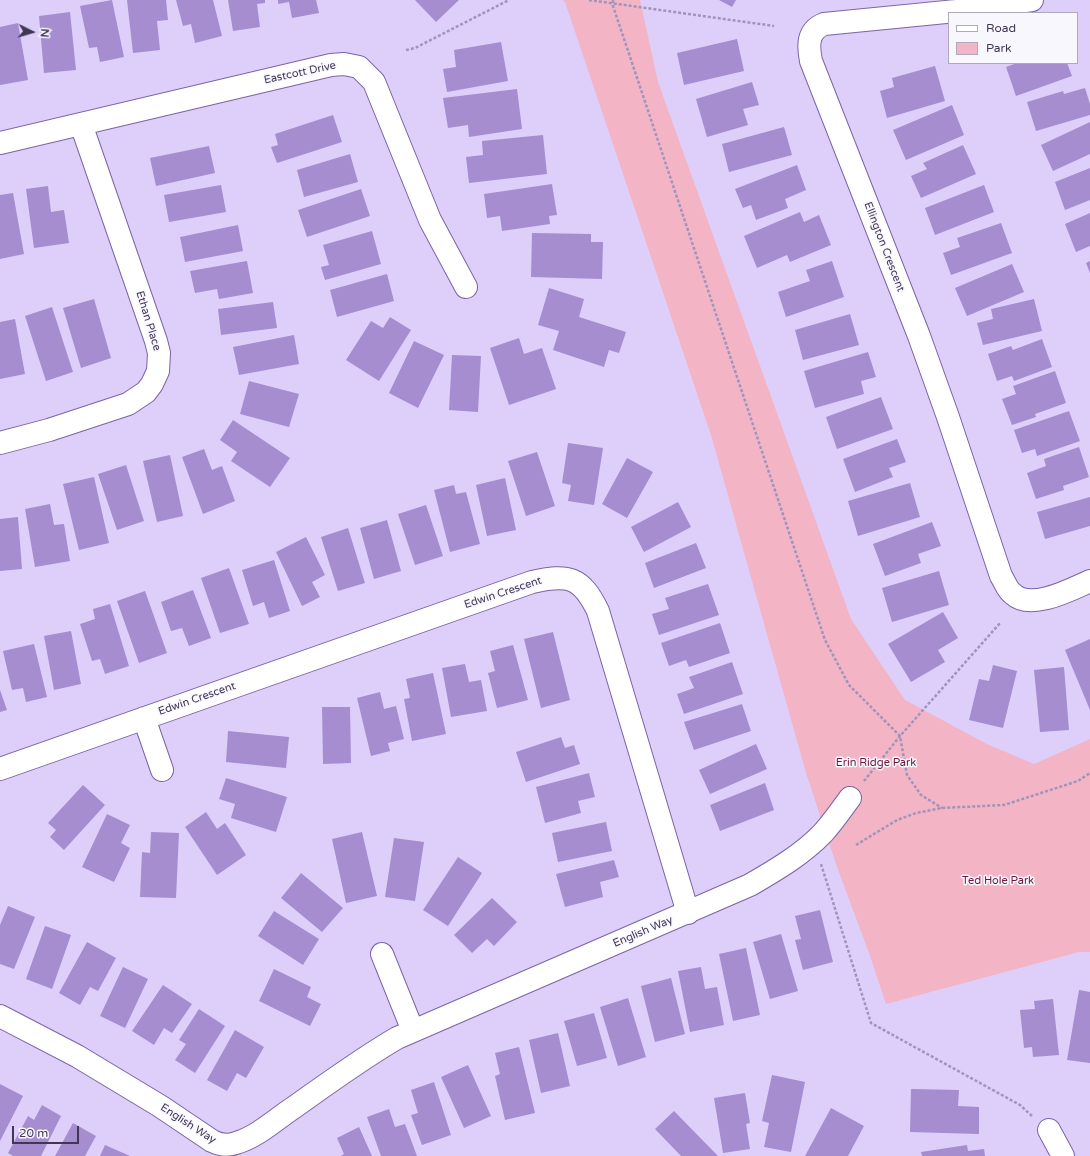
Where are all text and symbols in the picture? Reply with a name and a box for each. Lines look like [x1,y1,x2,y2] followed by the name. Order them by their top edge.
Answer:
[12,12,52,52] north arrow
[948,12,1078,64] legend
[986,21,1016,35] text: Road
[38,28,51,38] text: N
[986,41,1012,55] text: Park
[263,59,337,87] street label: Eastcott Drive
[861,200,907,294] street label: Ellington Crescent
[133,290,163,352] street label: Ethan Place
[463,574,543,612] street label: Edwin Crescent
[157,680,237,718] street label: Edwin Crescent
[836,756,916,770] park label: Erin Ridge Park
[962,874,1034,888] park label: Ted Hole Park
[611,914,675,950] street label: English Way
[158,1101,218,1147] street label: English Way
[14,1118,81,1144] scale bar
[19,1126,48,1140] text: 20 m

